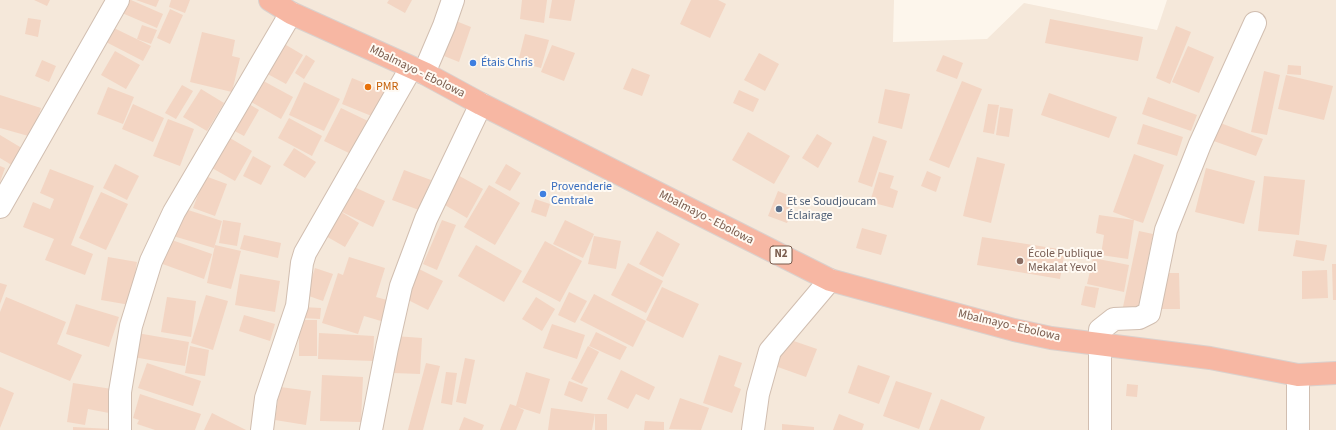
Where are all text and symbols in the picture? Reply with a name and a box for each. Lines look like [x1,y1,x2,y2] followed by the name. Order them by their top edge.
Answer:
[367,43,467,101] street label: Mbalmayo - Ebolowa
[481,56,533,70] place label: Étais Chris
[468,58,478,68] marker: Étais Chris
[376,80,398,94] place label: PMR
[363,82,373,92] marker: PMR
[551,180,612,208] place label: Provenderie Centrale
[656,188,756,248] street label: Mbalmayo - Ebolowa
[538,189,548,199] marker: Provenderie Centrale
[787,195,876,223] place label: Et se Soudjoucam Éclairage
[774,204,784,214] marker: Et se Soudjoucam Éclairage
[770,246,792,264] road number: N2
[1028,247,1102,275] place label: École Publique Mekalat Yevol
[1015,256,1025,266] marker: École Publique Mekalat Yevol
[957,307,1061,345] street label: Mbalmayo - Ebolowa

